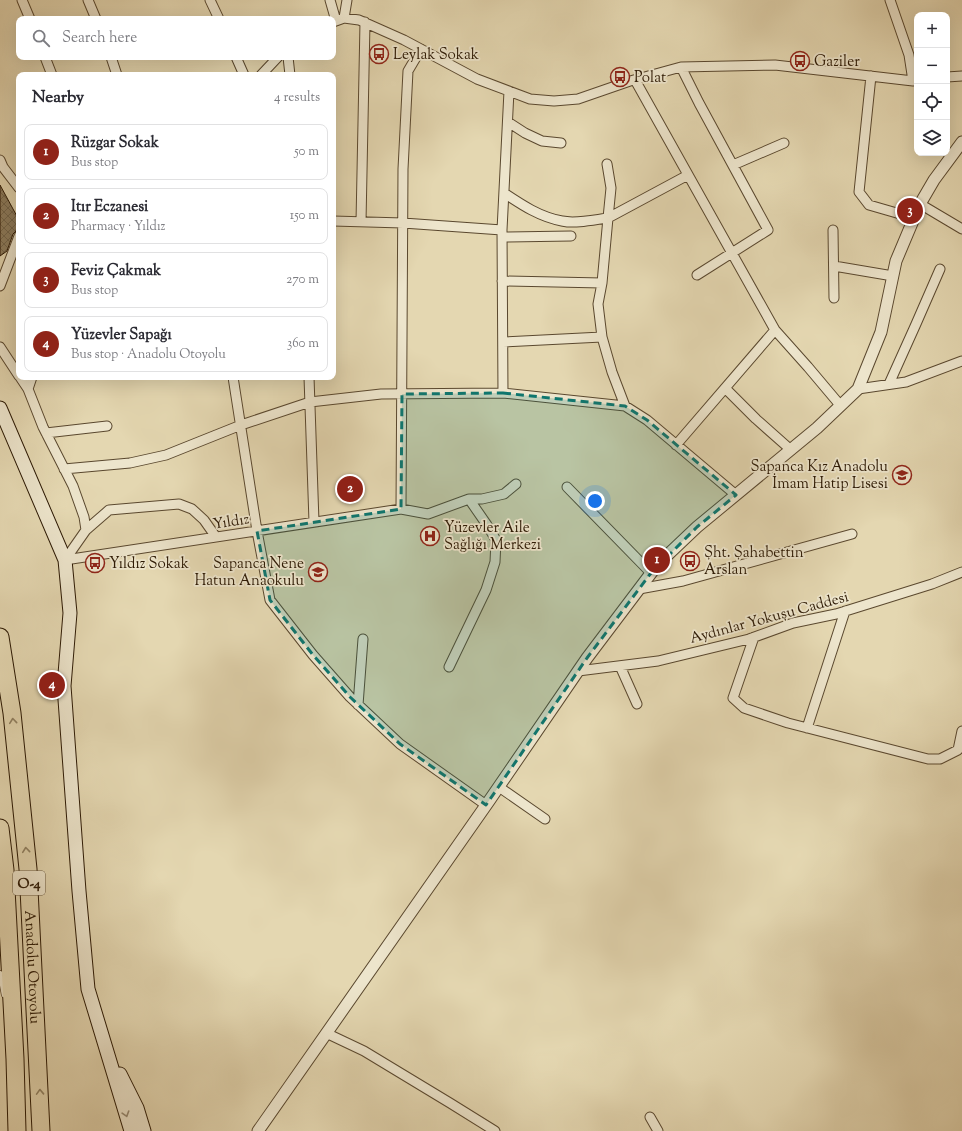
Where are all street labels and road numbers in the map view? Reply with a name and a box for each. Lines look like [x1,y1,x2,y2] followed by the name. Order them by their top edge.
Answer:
[212,509,251,536] street label: Yıldız
[688,587,851,650] street label: Aydınlar Yokuşu Caddesi
[13,871,45,895] road number: O-4
[18,910,45,1025] street label: Anadolu Otoyolu

